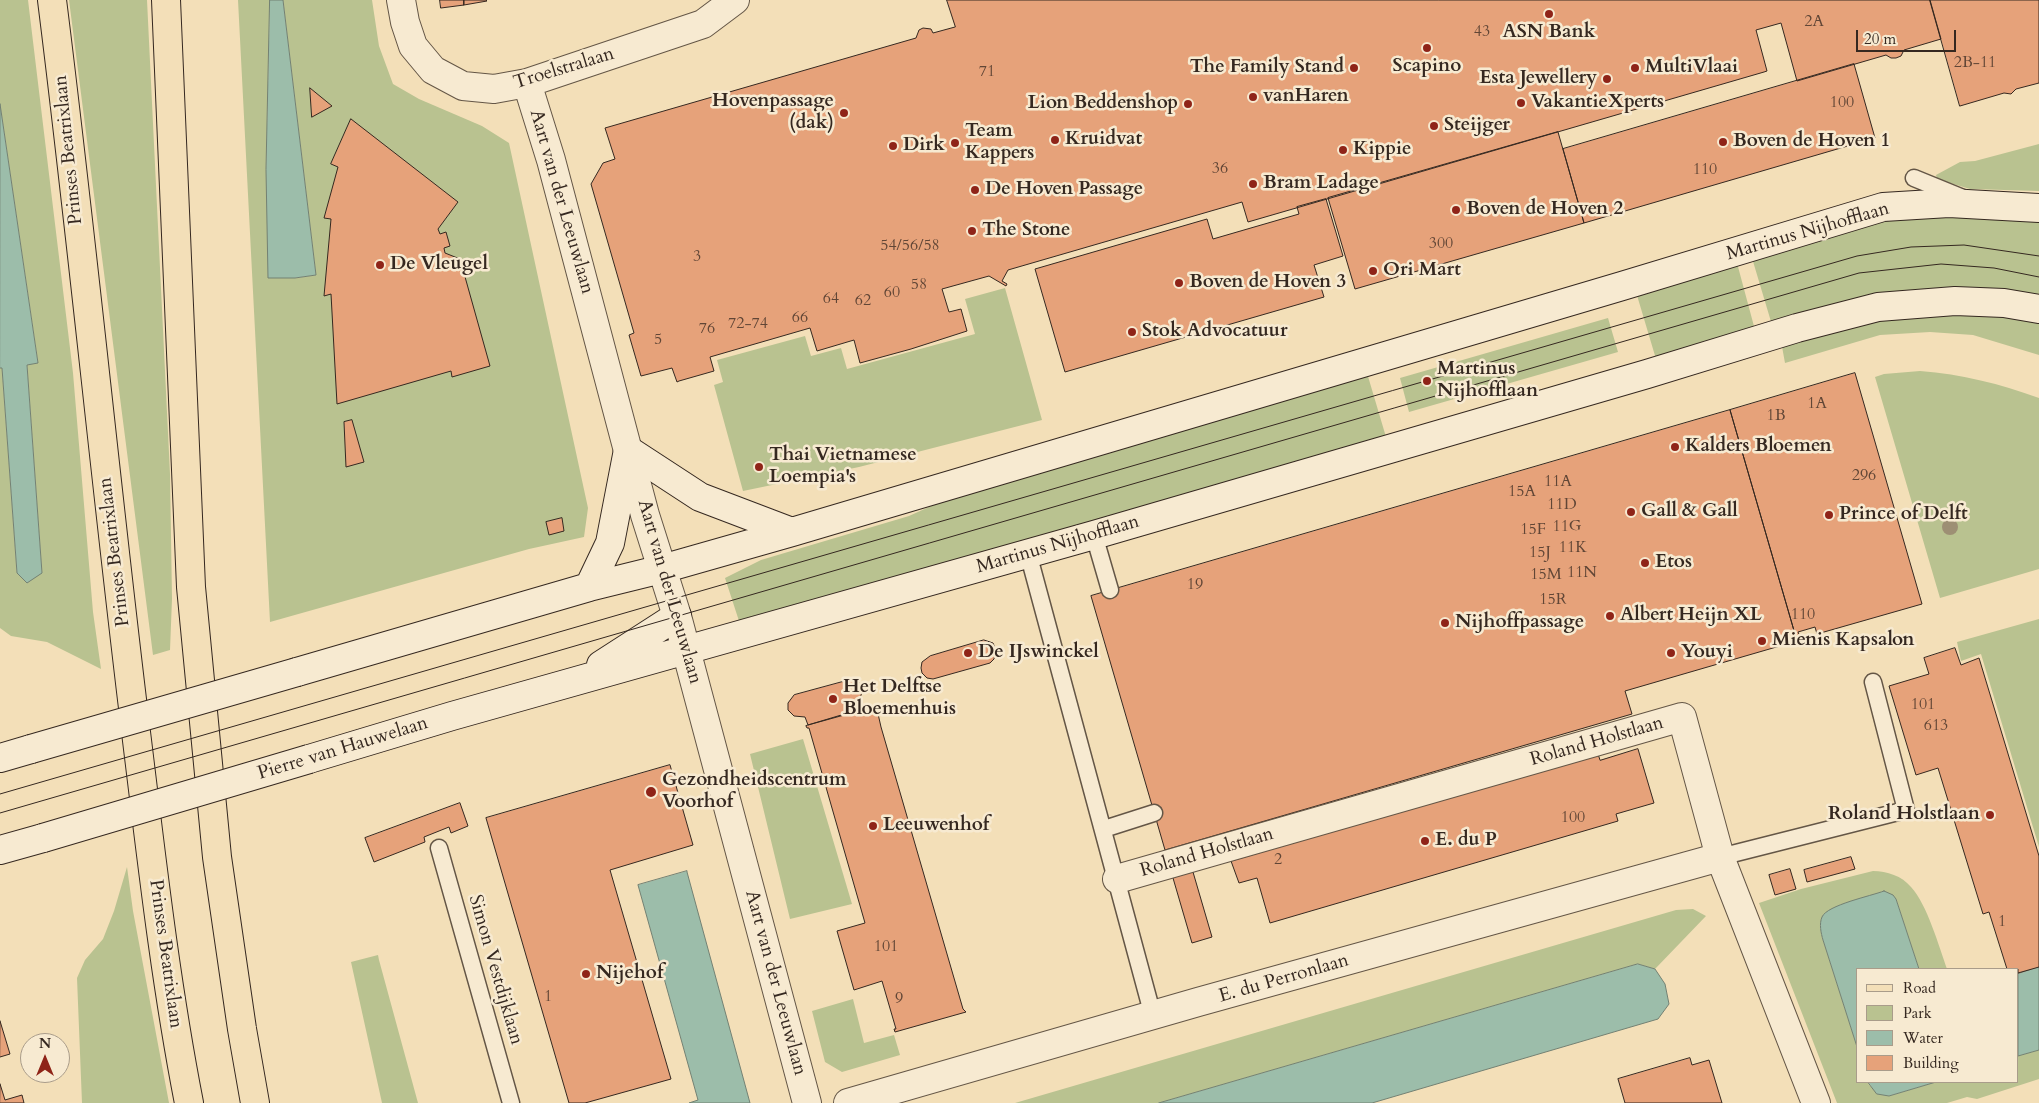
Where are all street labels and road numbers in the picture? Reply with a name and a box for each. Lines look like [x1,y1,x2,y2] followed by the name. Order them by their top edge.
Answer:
[511,43,617,95] street label: Troelstralaan
[50,74,88,226] street label: Prinses Beatrixlaan
[524,107,598,297] street label: Aart van der Leeuwlaan
[1724,198,1892,266] street label: Martinus Nijhofflaan
[95,476,135,628] street label: Prinses Beatrixlaan
[632,497,706,687] street label: Aart van der Leeuwlaan
[974,511,1142,579] street label: Martinus Nijhofflaan
[255,712,431,786] street label: Pierre van Hauwelaan
[1528,712,1666,772] street label: Roland Holstlaan
[1138,823,1276,883] street label: Roland Holstlaan
[143,878,187,1030] street label: Prinses Beatrixlaan
[739,888,811,1078] street label: Aart van der Leeuwlaan
[463,892,527,1048] street label: Simon Vestdijklaan
[1216,950,1352,1008] street label: E. du Perronlaan

